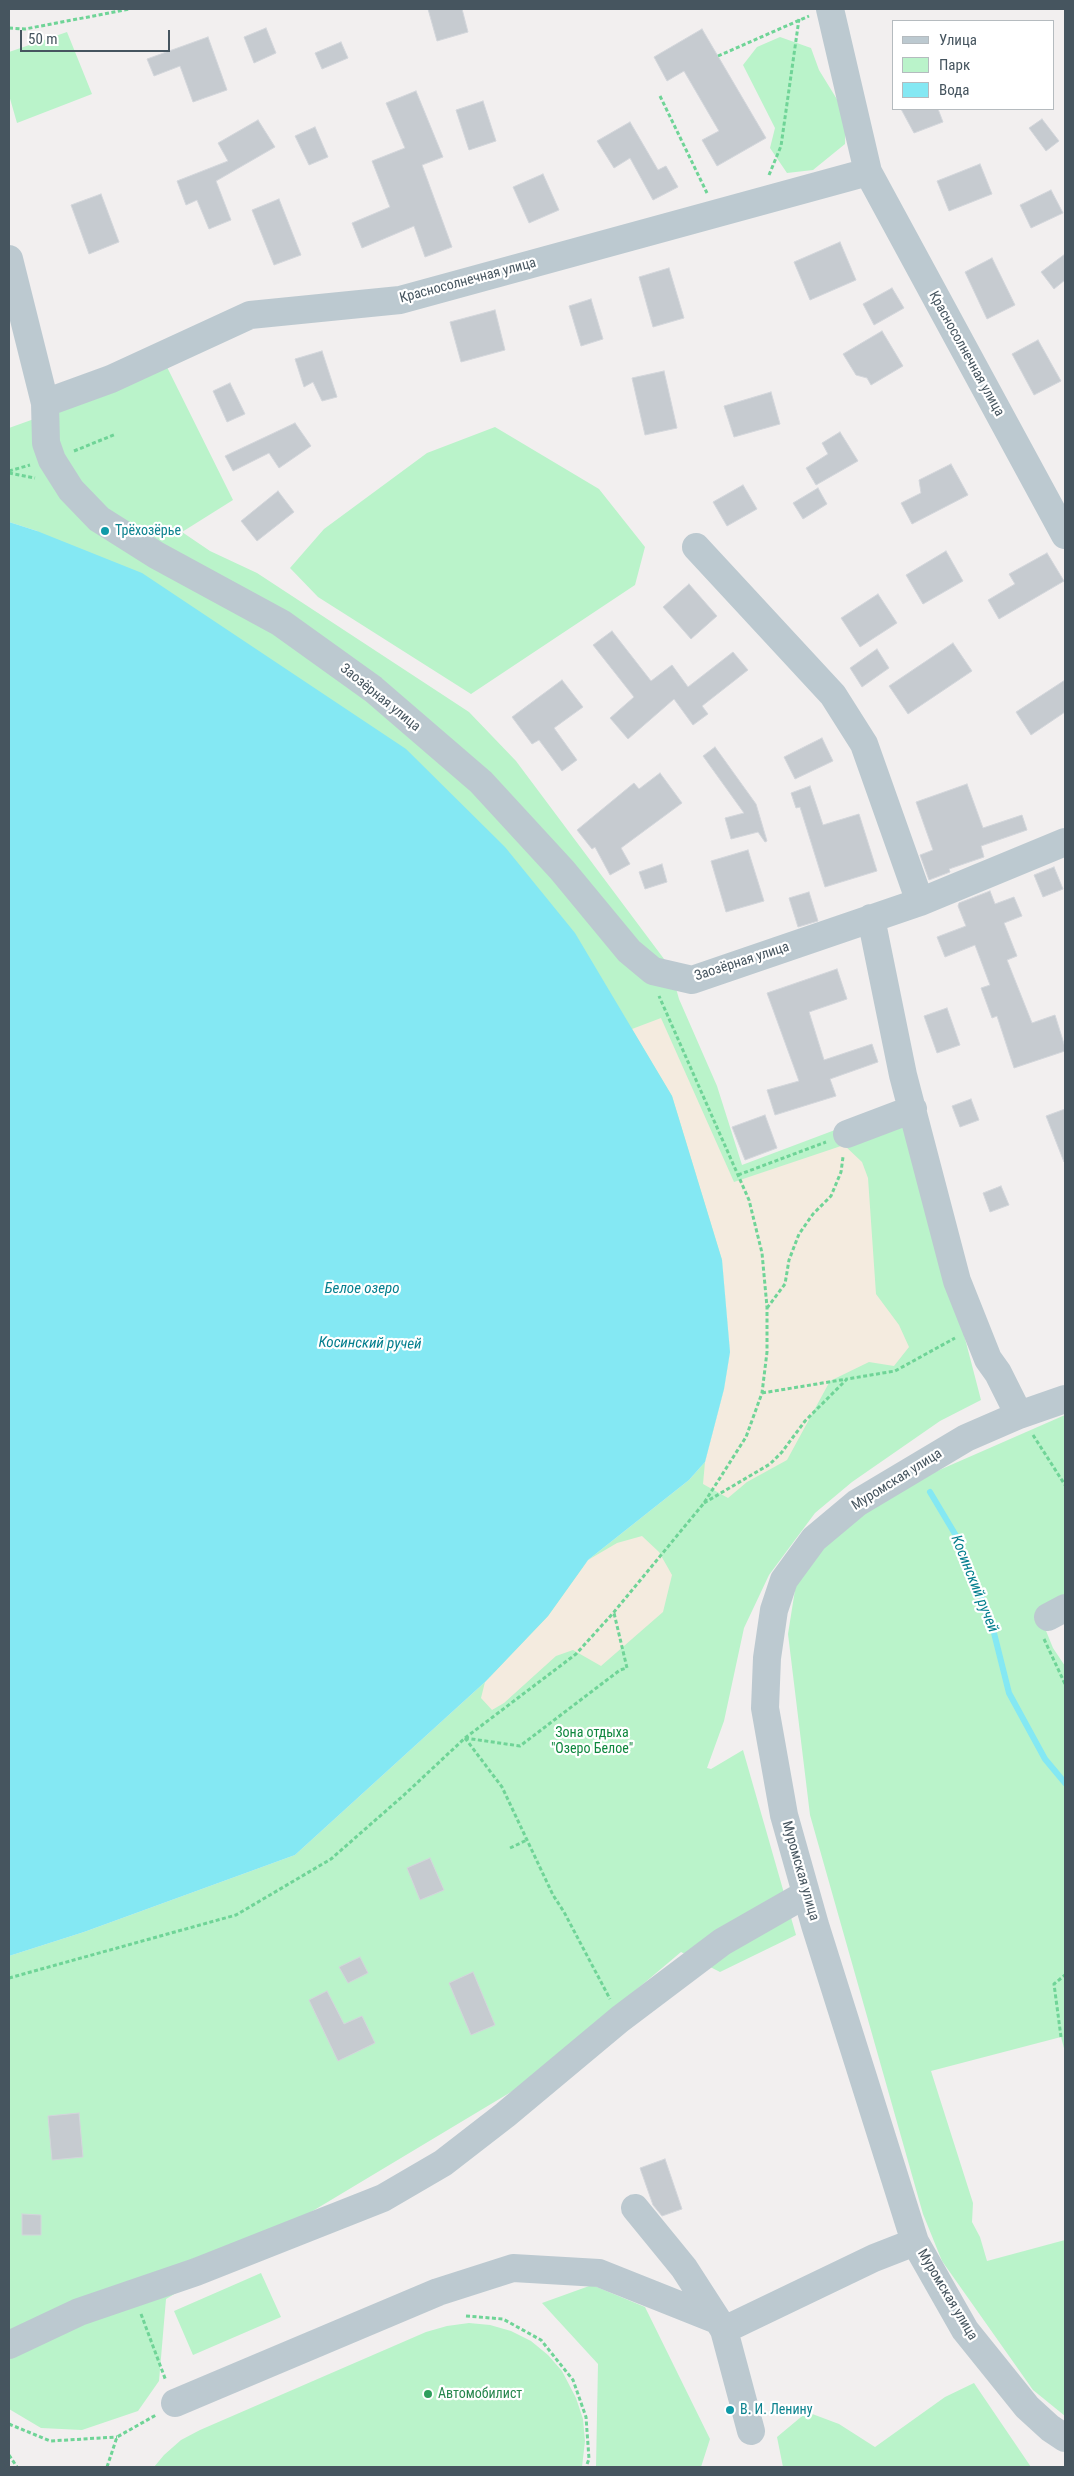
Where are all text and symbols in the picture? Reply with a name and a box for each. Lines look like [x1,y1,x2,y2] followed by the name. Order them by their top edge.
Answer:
[22,20,172,52] scale bar
[892,20,1054,110] legend
[28,30,58,48] text: 50 m
[939,31,977,49] text: Улица
[939,56,970,74] text: Парк
[939,81,969,99] text: Вода
[398,255,538,307] street label: Красносолнечная улица
[925,288,1007,420] street label: Красносолнечная улица
[115,523,181,539] place label: Трёхозёрье
[99,525,111,537] marker: Трёхозёрье
[336,661,424,735] street label: Заозёрная улица
[693,939,791,985] street label: Заозёрная улица
[325,1280,399,1298] water label: Белое озеро
[318,1334,422,1354] water label: Косинский ручей
[849,1446,945,1514] street label: Муромская улица
[946,1533,1002,1635] water label: Косинский ручей
[551,1725,633,1758] park label: Зона отдыха "Озеро Белое"
[778,1819,822,1923] street label: Муромская улица
[913,2246,981,2344] street label: Муромская улица
[438,2386,522,2402] place label: Автомобилист
[422,2388,434,2400] marker: Автомобилист
[740,2402,813,2418] place label: В. И. Ленину
[724,2404,736,2416] marker: В. И. Ленину

